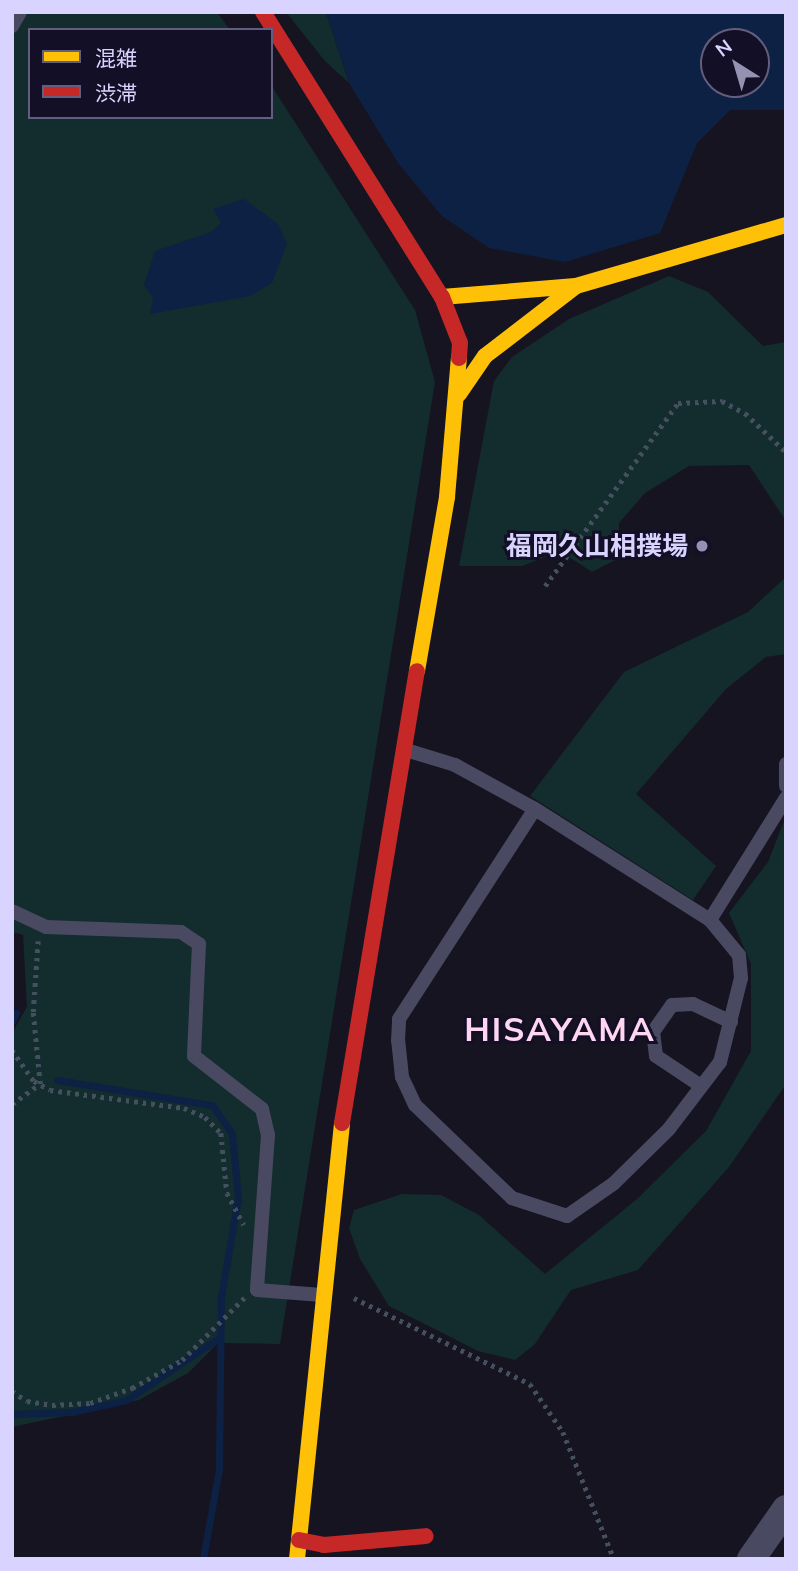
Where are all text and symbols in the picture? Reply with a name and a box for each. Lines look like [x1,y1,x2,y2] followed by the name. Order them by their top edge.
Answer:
[28,28,273,119] legend
[700,28,770,98] north arrow
[711,34,737,62] text: N
[95,45,137,71] text: 混雑
[95,80,137,106] text: 渋滞
[506,530,688,562] place label: 福岡久山相撲場
[694,538,710,554] marker: 福岡久山相撲場
[465,1009,655,1049] district label: HISAYAMA

